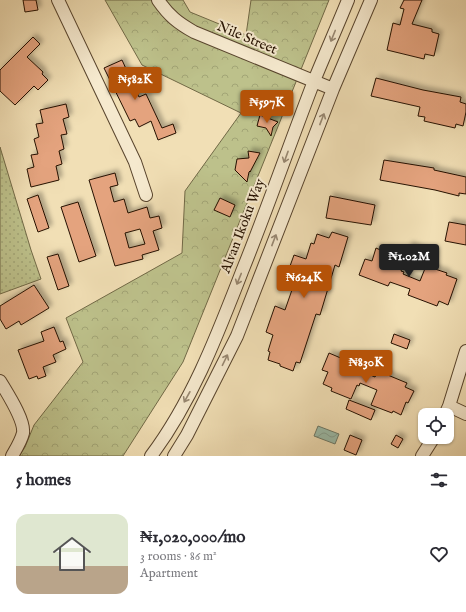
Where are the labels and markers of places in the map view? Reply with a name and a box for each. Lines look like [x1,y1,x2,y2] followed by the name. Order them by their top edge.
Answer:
[107,67,163,101] pin: ₦582K
[239,90,295,124] pin: ₦597K
[376,244,442,278] pin: ₦1.02M
[276,265,332,299] pin: ₦624K
[338,350,394,384] pin: ₦830K

